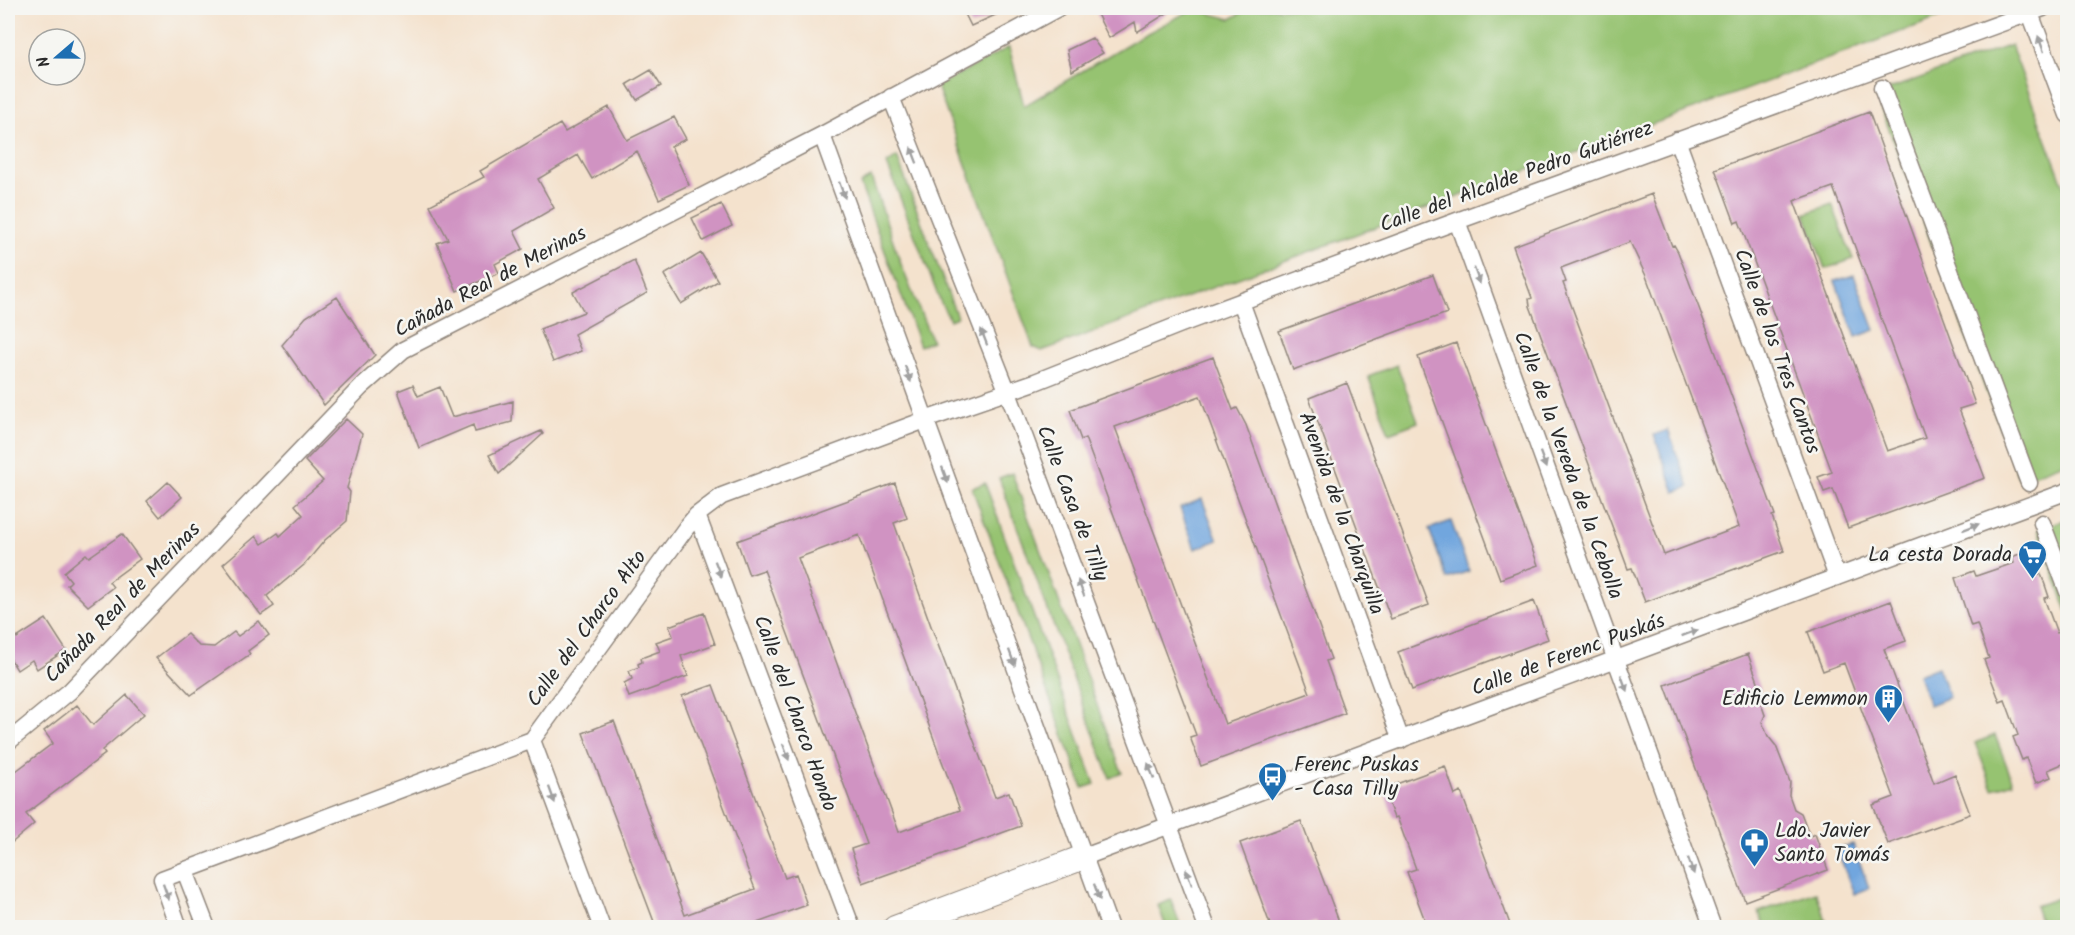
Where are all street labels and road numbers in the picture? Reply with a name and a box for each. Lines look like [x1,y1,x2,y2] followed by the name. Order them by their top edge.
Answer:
[1375,113,1658,242] street label: Calle del Alcalde Pedro Gutiérrez
[389,218,593,347] street label: Cañada Real de Merinas
[1724,244,1829,459] street label: Calle de los Tres Cantos
[1504,327,1631,604] street label: Calle de la Vereda de la Cebolla
[1289,407,1393,620] street label: Avenida de la Charquilla
[1027,421,1117,587] street label: Calle Casa de Tilly
[37,515,209,691] street label: Cañada Real de Merinas
[519,543,656,714] street label: Calle del Charco Alto
[1467,605,1670,706] street label: Calle de Ferenc Puskás
[744,611,845,816] street label: Calle del Charco Hondo

